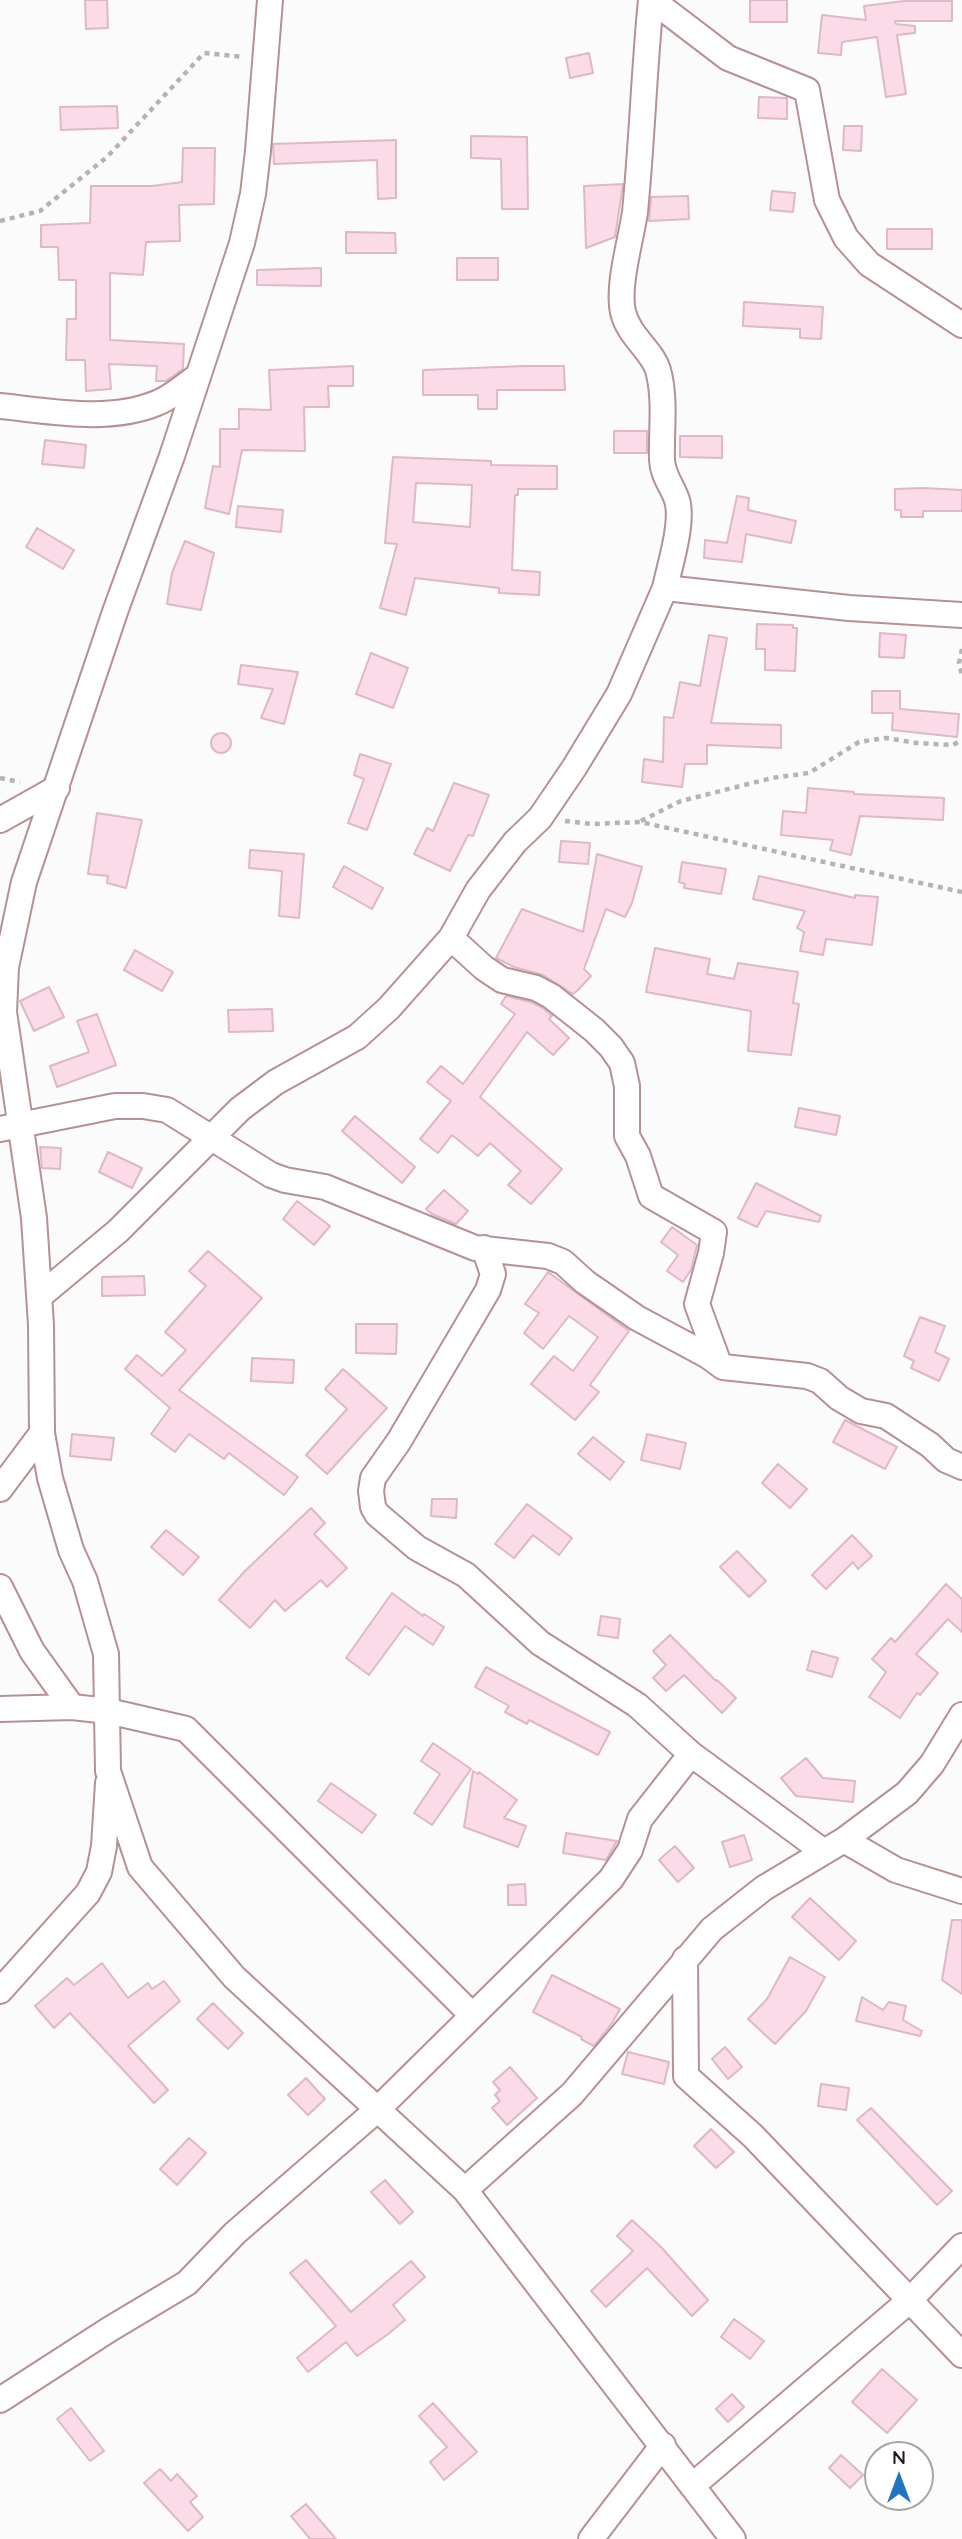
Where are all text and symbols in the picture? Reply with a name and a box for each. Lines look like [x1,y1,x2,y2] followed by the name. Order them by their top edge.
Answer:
[864,2441,934,2511] north arrow
[892,2445,906,2469] text: N

